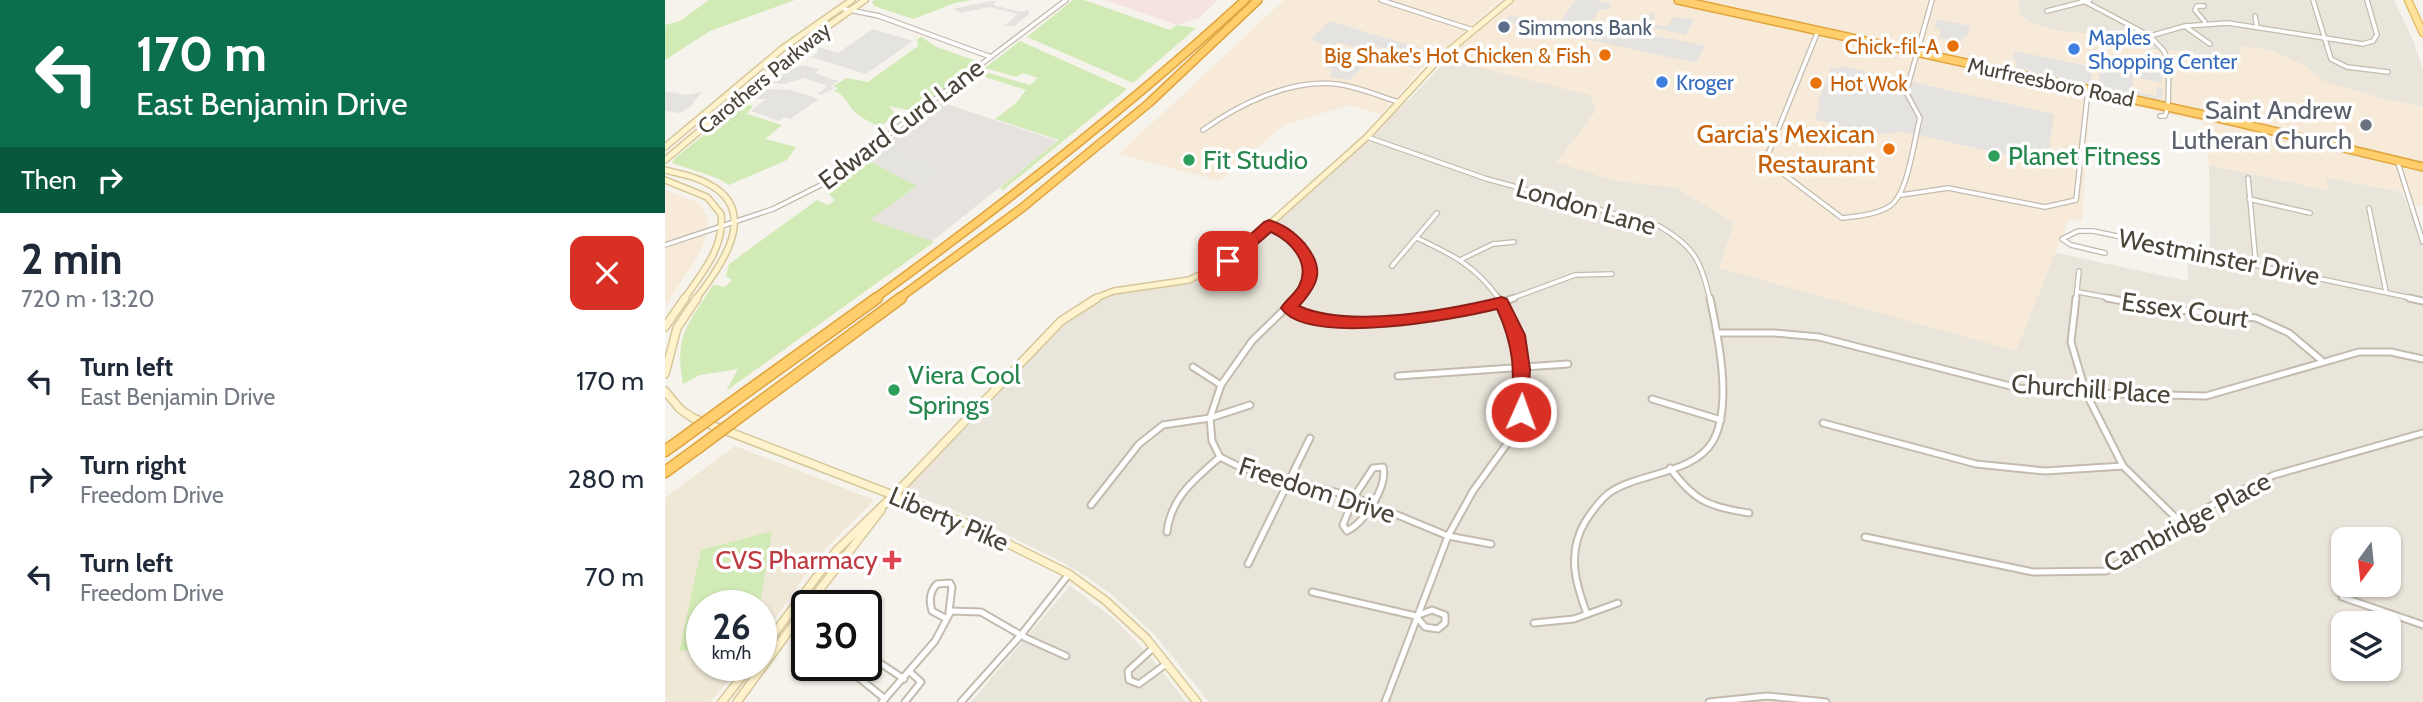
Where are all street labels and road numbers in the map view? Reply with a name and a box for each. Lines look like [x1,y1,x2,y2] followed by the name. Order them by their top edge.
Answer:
[693,17,836,139] street label: Carothers Parkway
[812,51,990,197] street label: Edward Curd Lane
[1966,52,2136,112] street label: Murfreesboro Road
[1512,172,1660,242] street label: London Lane
[2116,222,2322,292] street label: Westminster Drive
[2120,285,2251,335] street label: Essex Court
[2010,367,2172,411] street label: Churchill Place
[1235,450,1399,530] street label: Freedom Drive
[2098,465,2276,579] street label: Cambridge Place
[884,479,1014,559] street label: Liberty Pike

